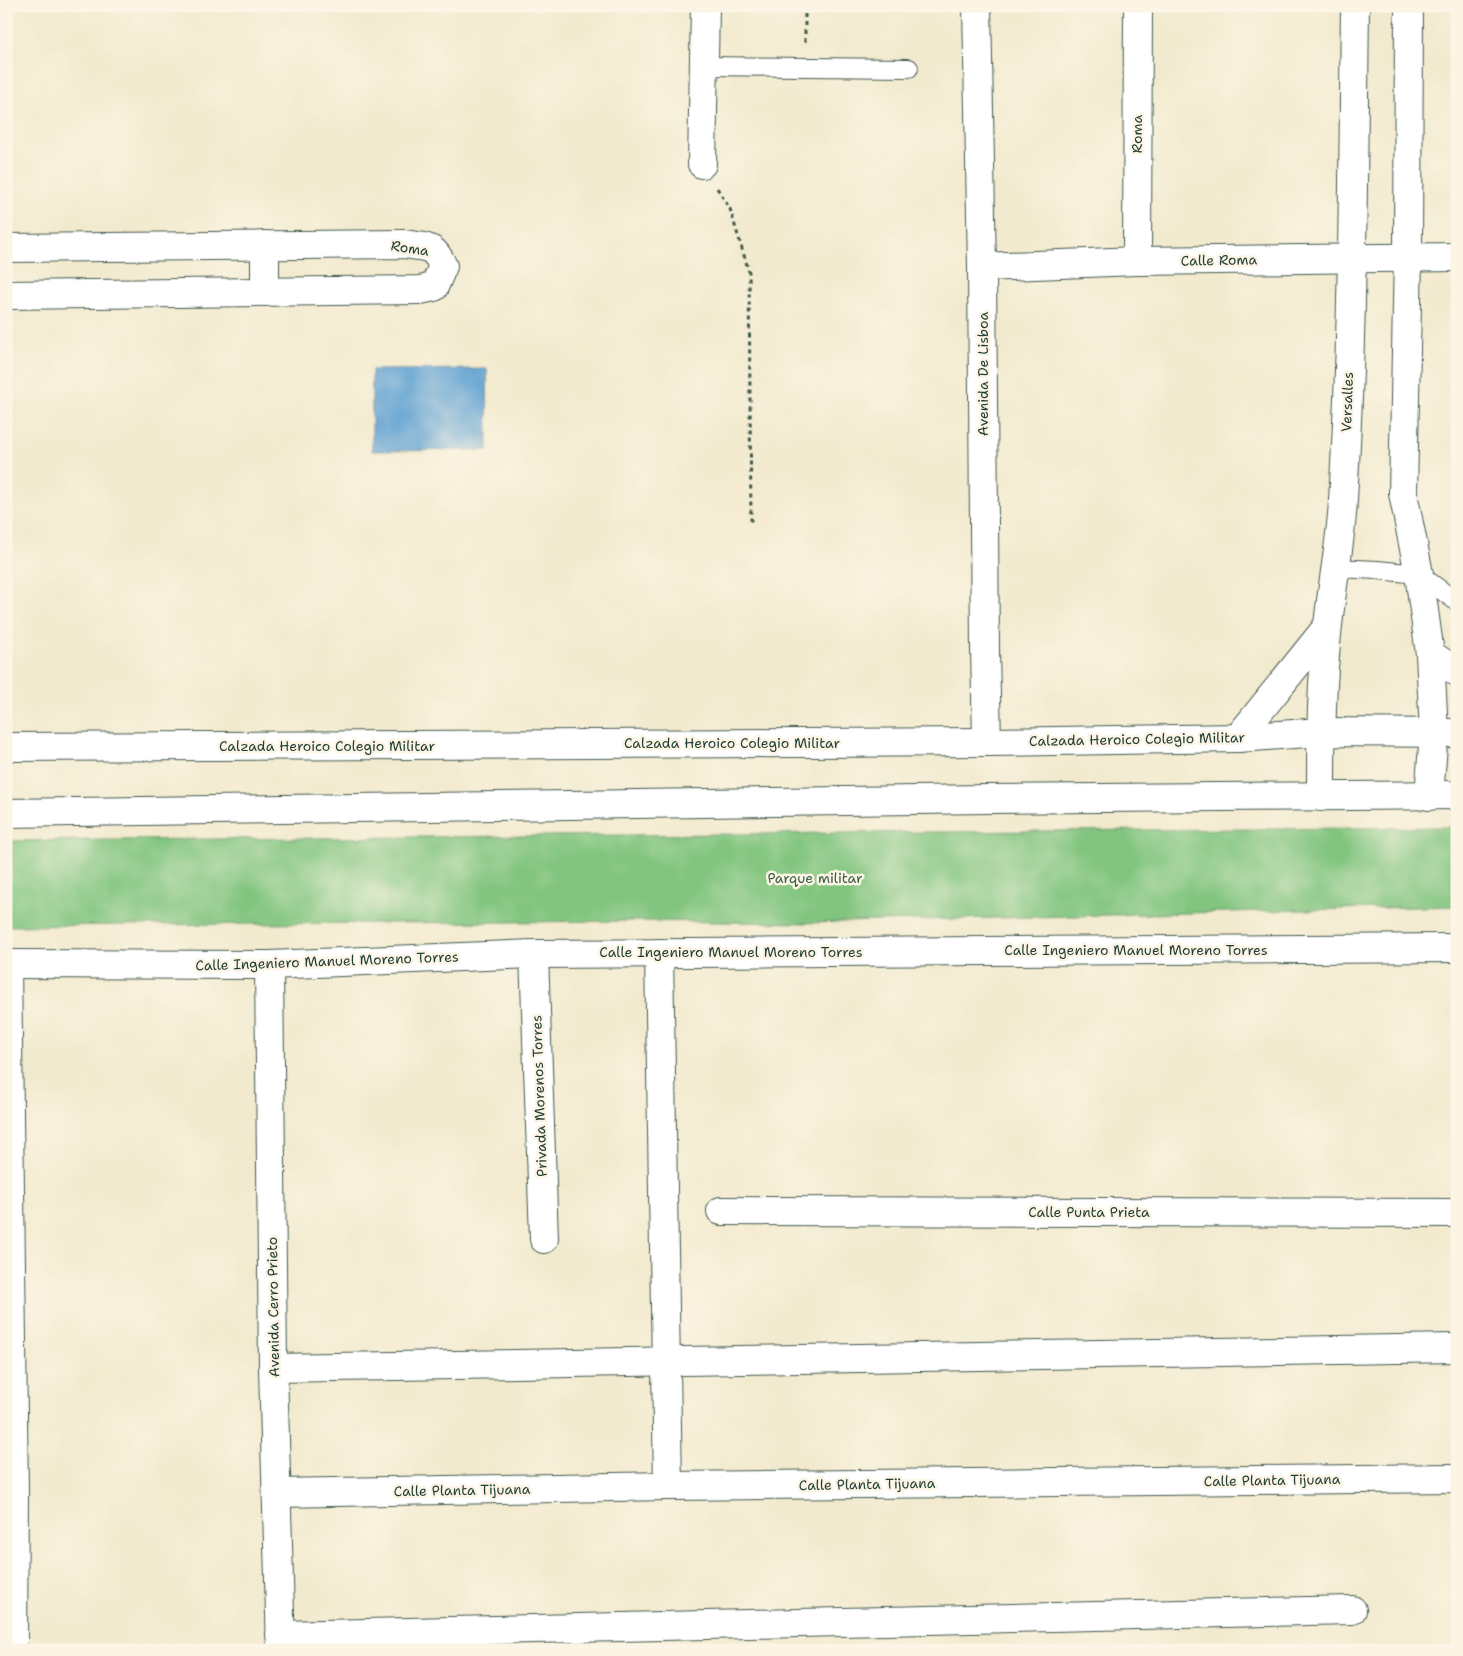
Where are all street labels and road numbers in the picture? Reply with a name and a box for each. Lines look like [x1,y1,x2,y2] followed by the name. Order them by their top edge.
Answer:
[1128,114,1146,153] street label: Roma
[390,236,431,260] street label: Roma
[1181,250,1258,270] street label: Calle Roma
[974,312,992,436] street label: Avenida De Lisboa
[1337,371,1357,432] street label: Versalles
[1029,728,1246,750] street label: Calzada Heroico Colegio Militar
[624,734,840,752] street label: Calzada Heroico Colegio Militar
[219,737,435,755] street label: Calzada Heroico Colegio Militar
[1004,941,1268,959] street label: Calle Ingeniero Manuel Moreno Torres
[599,943,863,961] street label: Calle Ingeniero Manuel Moreno Torres
[195,947,459,975] street label: Calle Ingeniero Manuel Moreno Torres
[527,1015,551,1177] street label: Privada Morenos Torres
[1028,1203,1150,1221] street label: Calle Punta Prieta
[263,1237,283,1377] street label: Avenida Cerro Prieto
[1204,1470,1341,1490] street label: Calle Planta Tijuana
[799,1474,936,1494] street label: Calle Planta Tijuana
[394,1480,531,1500] street label: Calle Planta Tijuana

